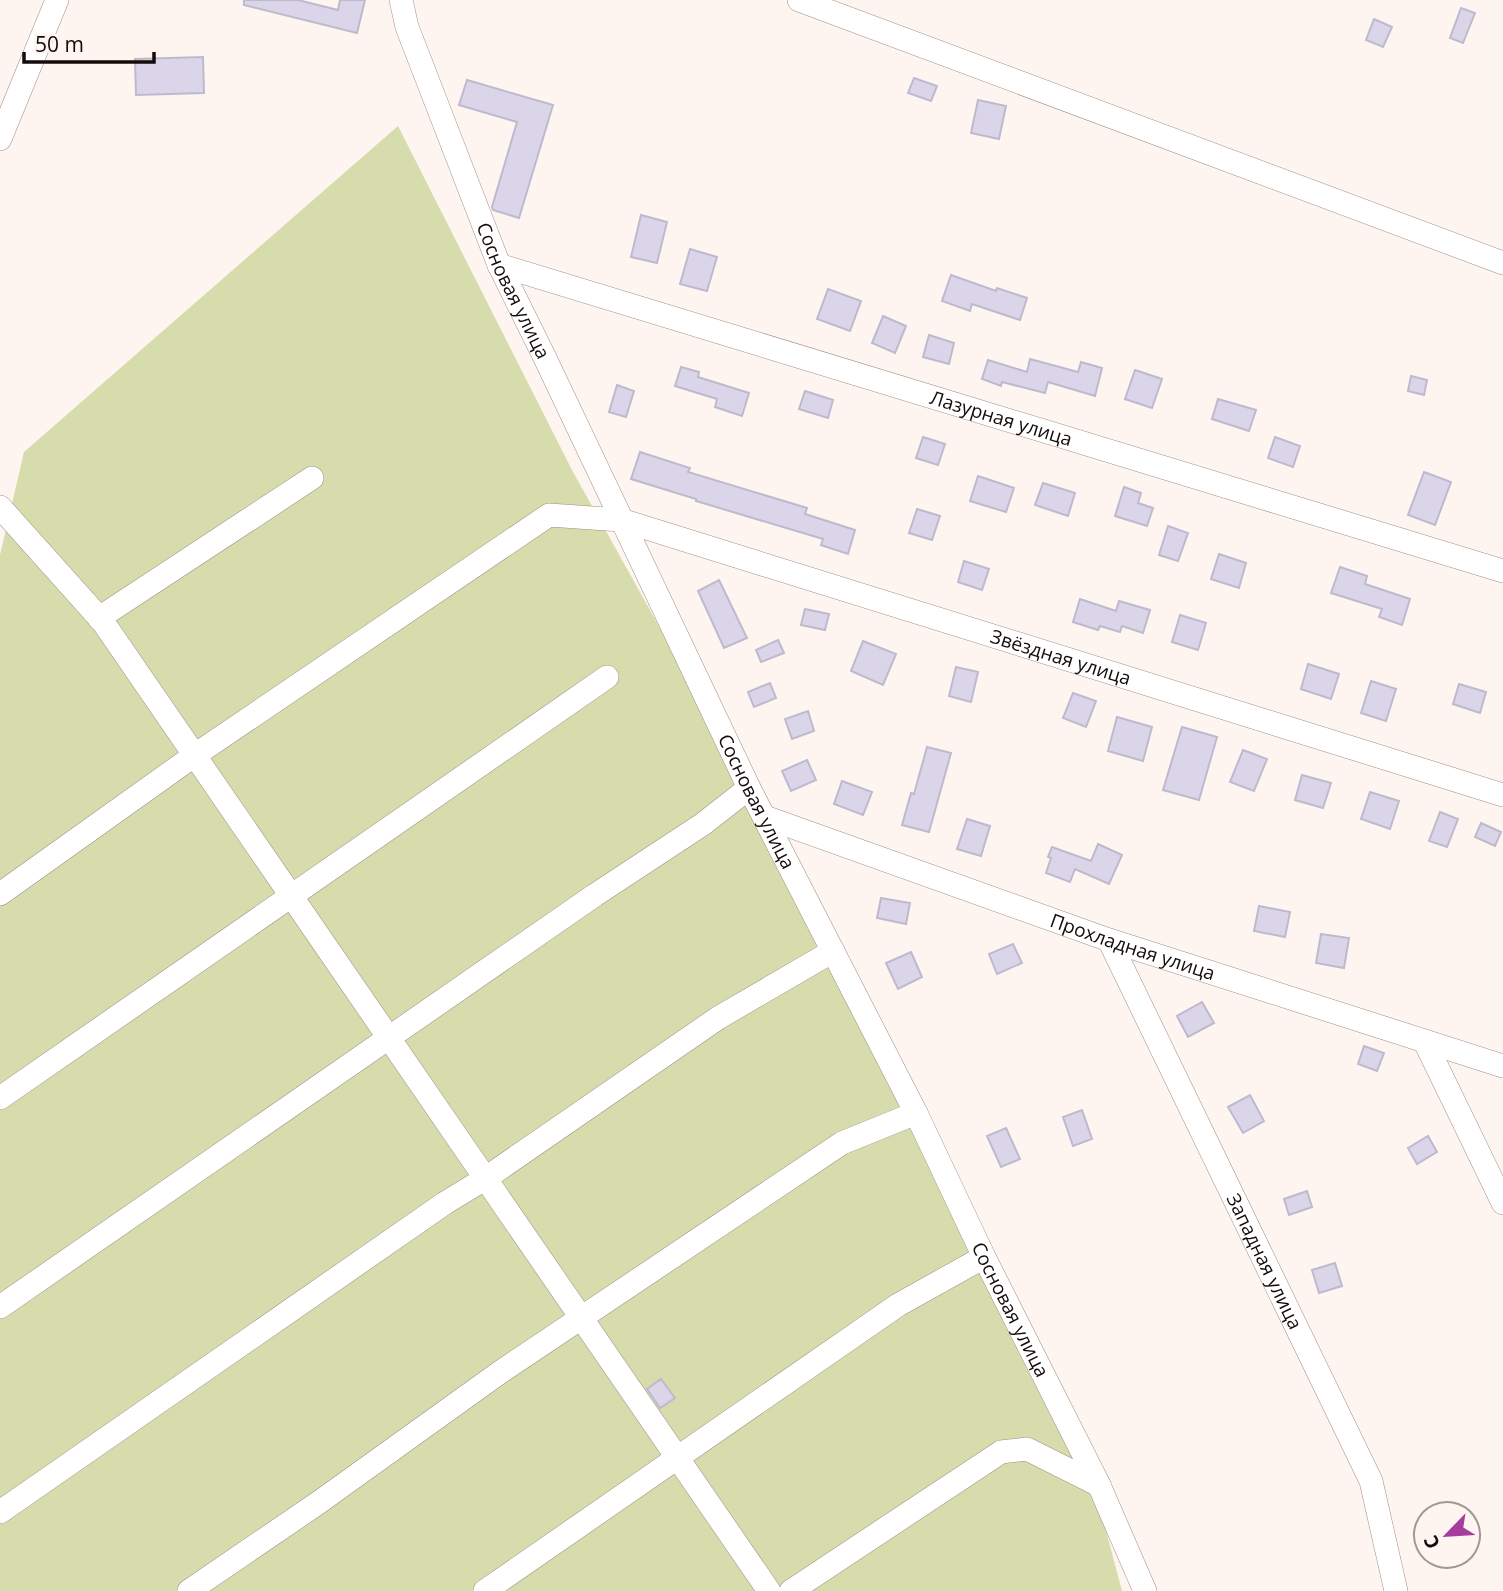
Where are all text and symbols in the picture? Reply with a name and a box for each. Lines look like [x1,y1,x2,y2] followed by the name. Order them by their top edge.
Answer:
[24,21,154,65] scale bar
[35,30,84,58] text: 50 m
[471,219,556,363] street label: Сосновая улица
[927,384,1075,452] street label: Лазурная улица
[987,623,1134,691] street label: Звёздная улица
[712,730,801,873] street label: Сосновая улица
[1047,907,1218,986] street label: Прохладная улица
[1221,1189,1309,1334] street label: Западная улица
[966,1238,1055,1381] street label: Сосновая улица
[1412,1500,1482,1570] north arrow
[1417,1531,1446,1553] text: С

